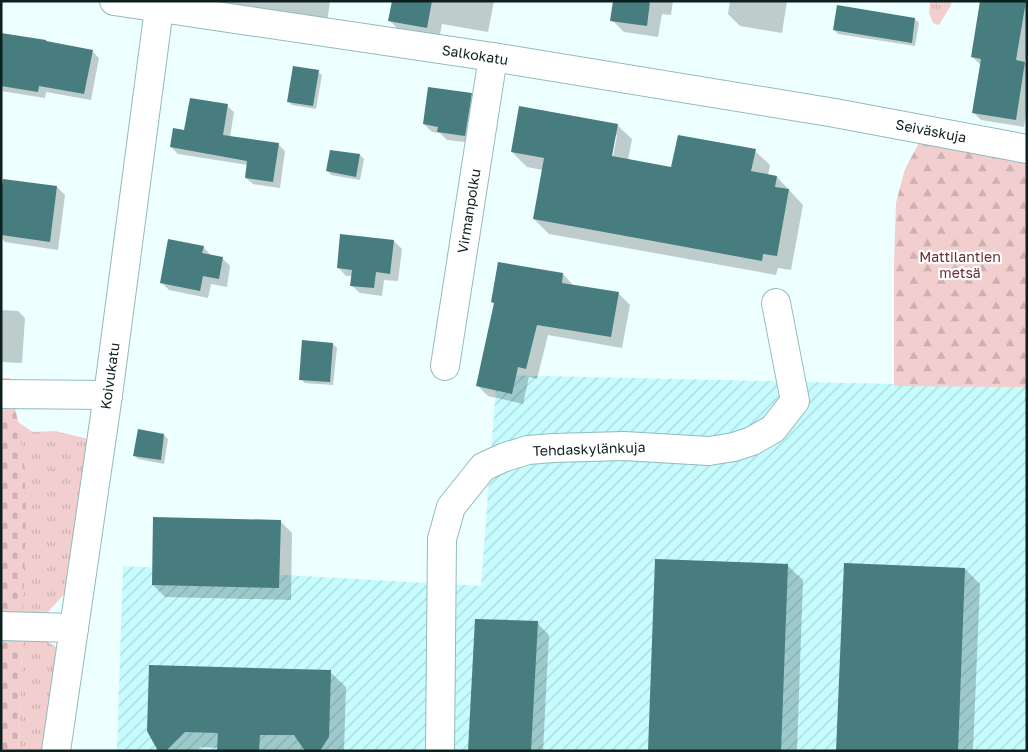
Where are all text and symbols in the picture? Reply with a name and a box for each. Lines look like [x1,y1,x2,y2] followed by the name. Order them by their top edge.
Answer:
[441,41,509,68] street label: Salkokatu
[894,115,968,146] street label: Seiväskuja
[453,167,484,254] street label: Virmanpolku
[919,248,1001,281] park label: Mattilantien metsä
[96,341,123,411] street label: Koivukatu
[532,438,646,459] street label: Tehdaskylänkuja

